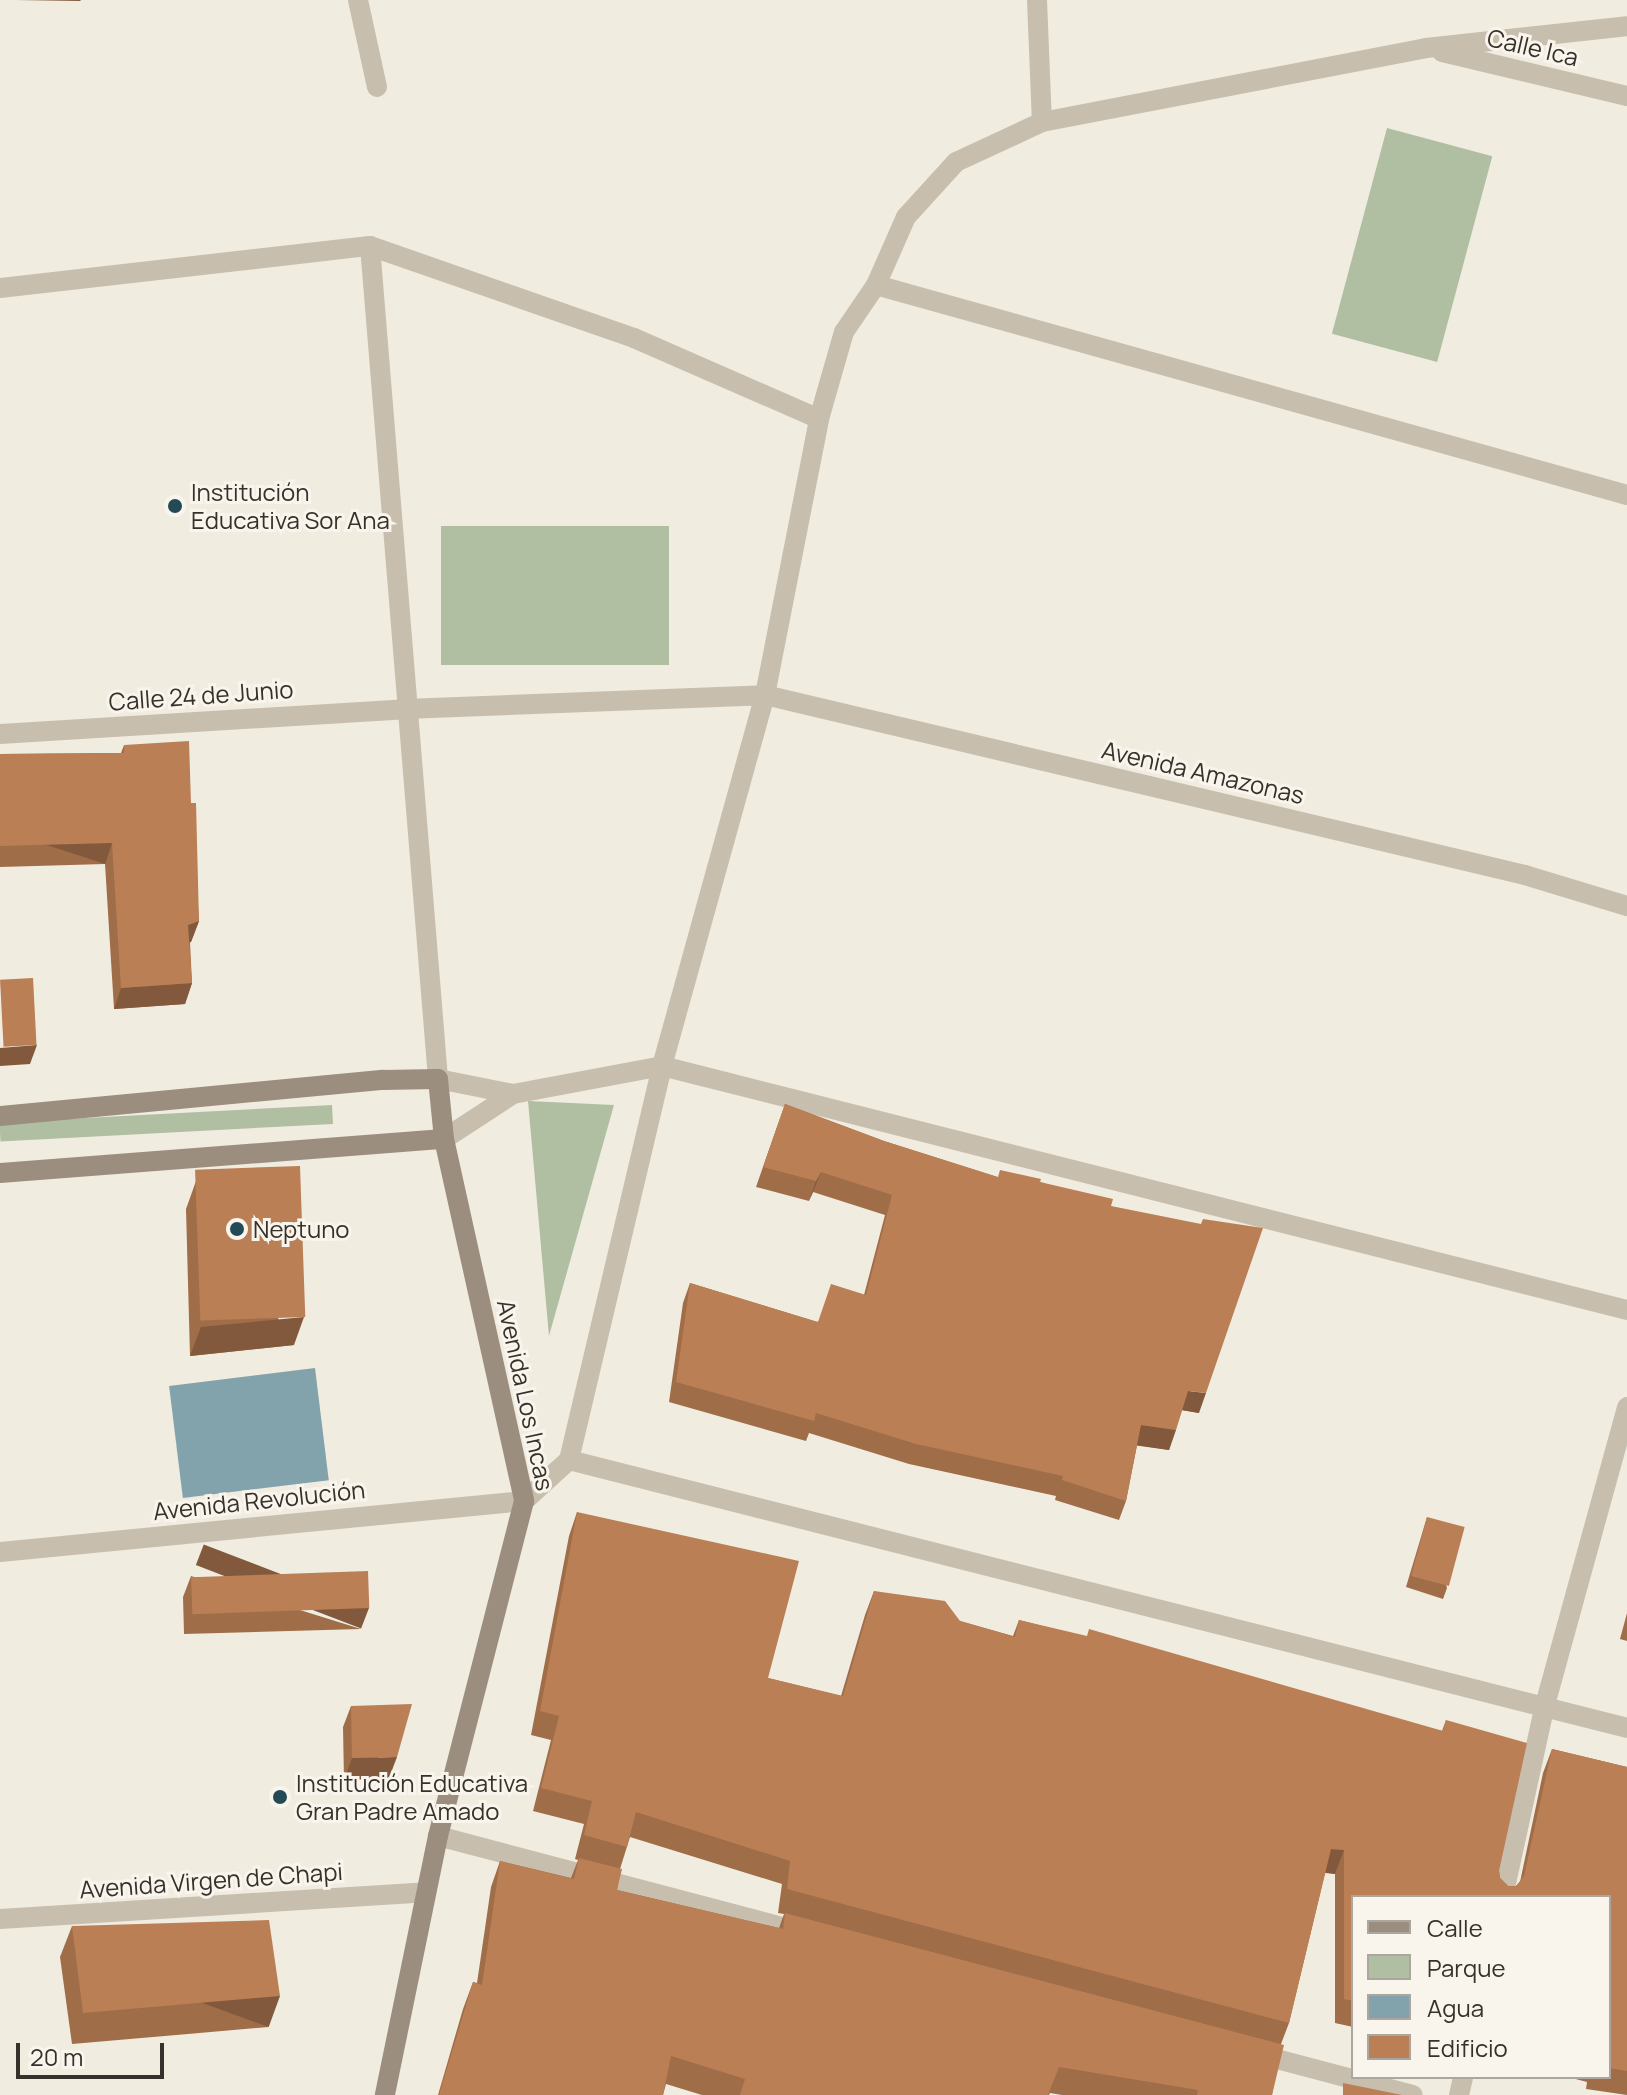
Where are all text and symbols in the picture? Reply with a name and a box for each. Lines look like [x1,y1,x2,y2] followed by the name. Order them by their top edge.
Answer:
[1485,23,1581,71] street label: Calle Ica
[191,478,390,534] place label: Institución Educativa Sor Ana
[166,497,184,515] marker: Institución Educativa Sor Ana
[108,674,294,716] street label: Calle 24 de Junio
[1099,735,1307,809] street label: Avenida Amazonas
[253,1215,350,1243] place label: Neptuno
[228,1220,246,1238] marker: Neptuno
[492,1297,560,1493] street label: Avenida Los Incas
[151,1475,367,1525] street label: Avenida Revolución
[296,1769,528,1825] place label: Institución Educativa Gran Padre Amado
[271,1788,289,1806] marker: Institución Educativa Gran Padre Amado
[78,1856,344,1904] street label: Avenida Virgen de Chapi
[1351,1895,1611,2079] legend
[1427,1911,1483,1944] text: Calle
[1427,1951,1505,1984] text: Parque
[1427,1991,1484,2024] text: Agua
[20,2027,168,2077] scale bar
[1427,2031,1508,2064] text: Edificio
[30,2040,83,2073] text: 20 m

